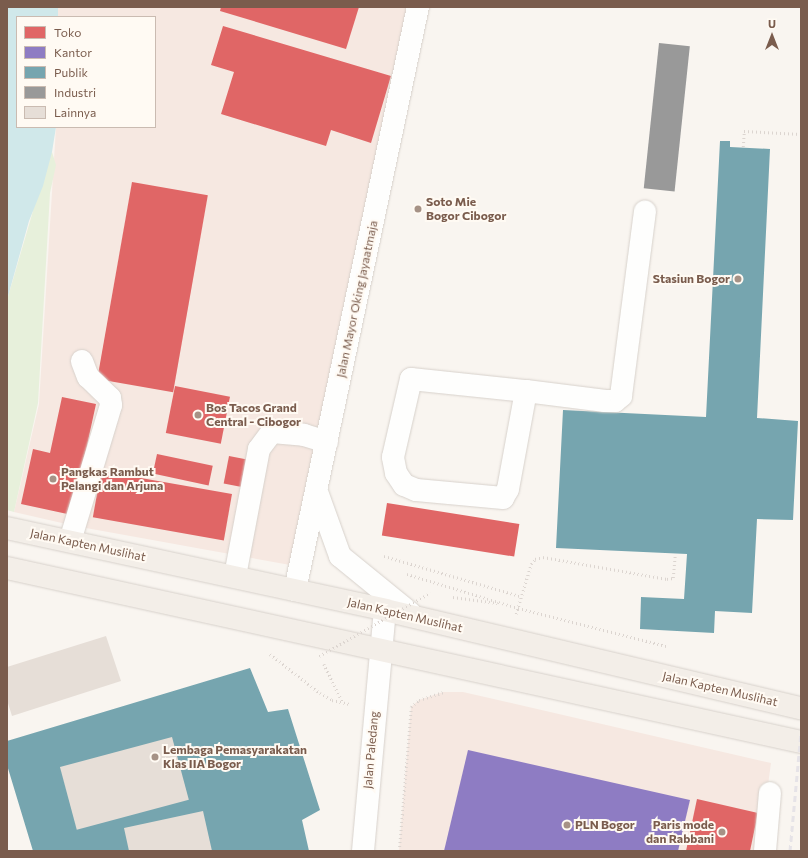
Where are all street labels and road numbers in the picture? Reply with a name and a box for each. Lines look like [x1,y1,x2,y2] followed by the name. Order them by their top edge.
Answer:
[333,219,381,379] street label: Jalan Mayor Oking Jayaatmaja
[29,526,147,564] street label: Jalan Kapten Muslihat
[346,595,464,635] street label: Jalan Kapten Muslihat
[661,669,779,709] street label: Jalan Kapten Muslihat
[360,711,382,789] street label: Jalan Paledang

